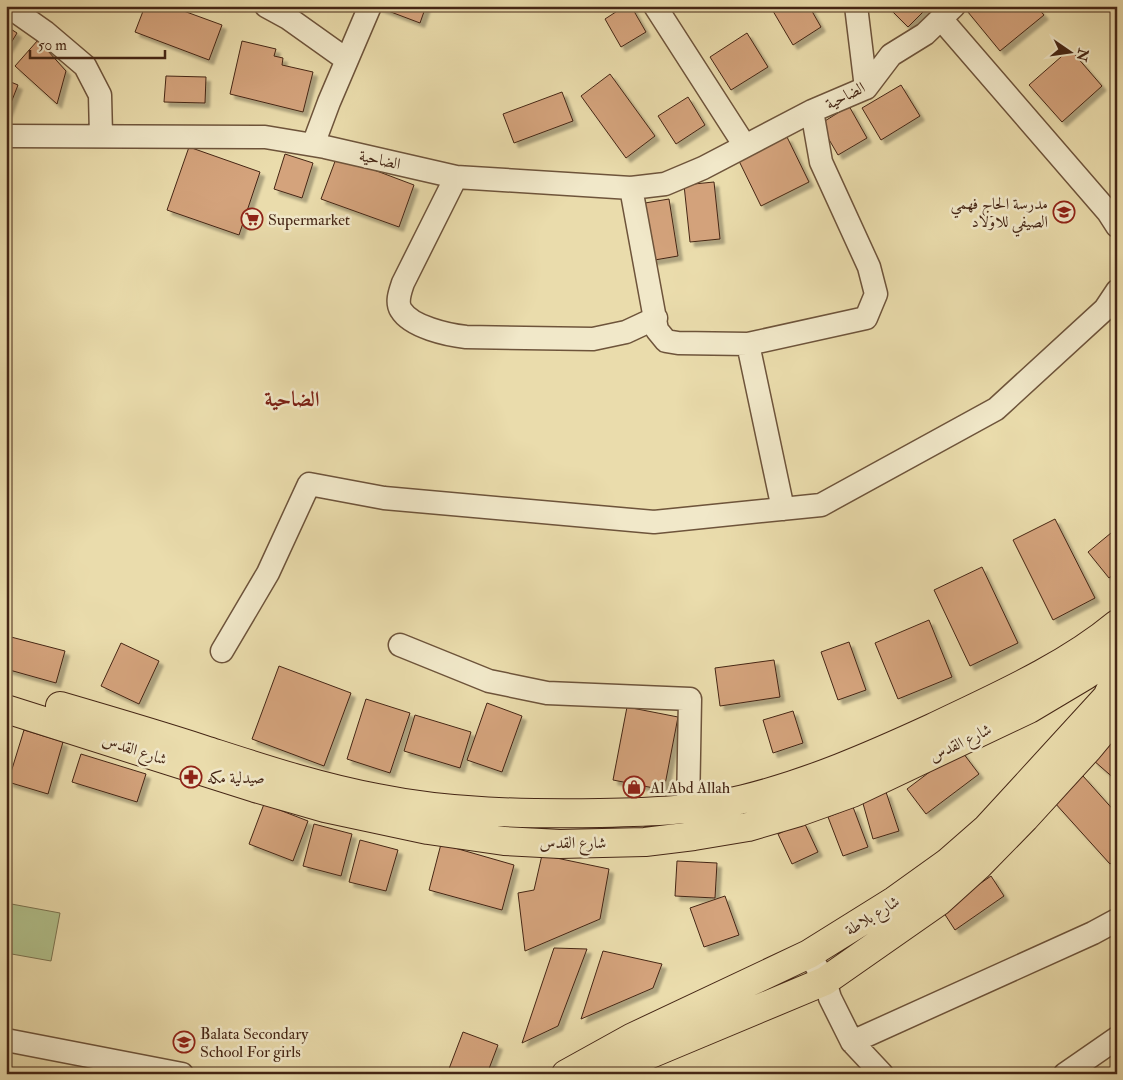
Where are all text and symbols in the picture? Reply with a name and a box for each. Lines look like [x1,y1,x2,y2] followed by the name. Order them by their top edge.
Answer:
[30,28,165,60] scale bar
[1046,28,1096,78] north arrow
[38,36,67,55] text: 50 m
[1072,46,1092,63] text: N
[822,77,869,114] street label: الضاحية
[357,146,402,174] street label: الضاحية
[950,194,1048,237] place label: مدرسة الحاج فهمي الصيفي للاولاد
[1052,200,1076,224] school or university icon: مدرسة الحاج فهمي الصيفي للاولاد
[240,207,264,231] supermarket icon: Supermarket
[268,210,350,231] place label: Supermarket
[264,386,320,413] district label: الضاحية
[926,719,996,769] street label: شارع القدس
[99,730,170,773] street label: شارع القدس
[179,765,203,789] pharmacy icon: صيدلية مكه
[207,768,265,788] place label: صيدلية مكه
[622,775,646,799] shop icon: Al Abd Allah
[649,778,731,798] place label: Al Abd Allah
[540,833,606,856] street label: شارع القدس
[842,891,905,943] street label: شارع بلاطة
[200,1024,309,1062] place label: Balata Secondary School For girls
[172,1030,196,1054] school or university icon: Balata Secondary School For girls

